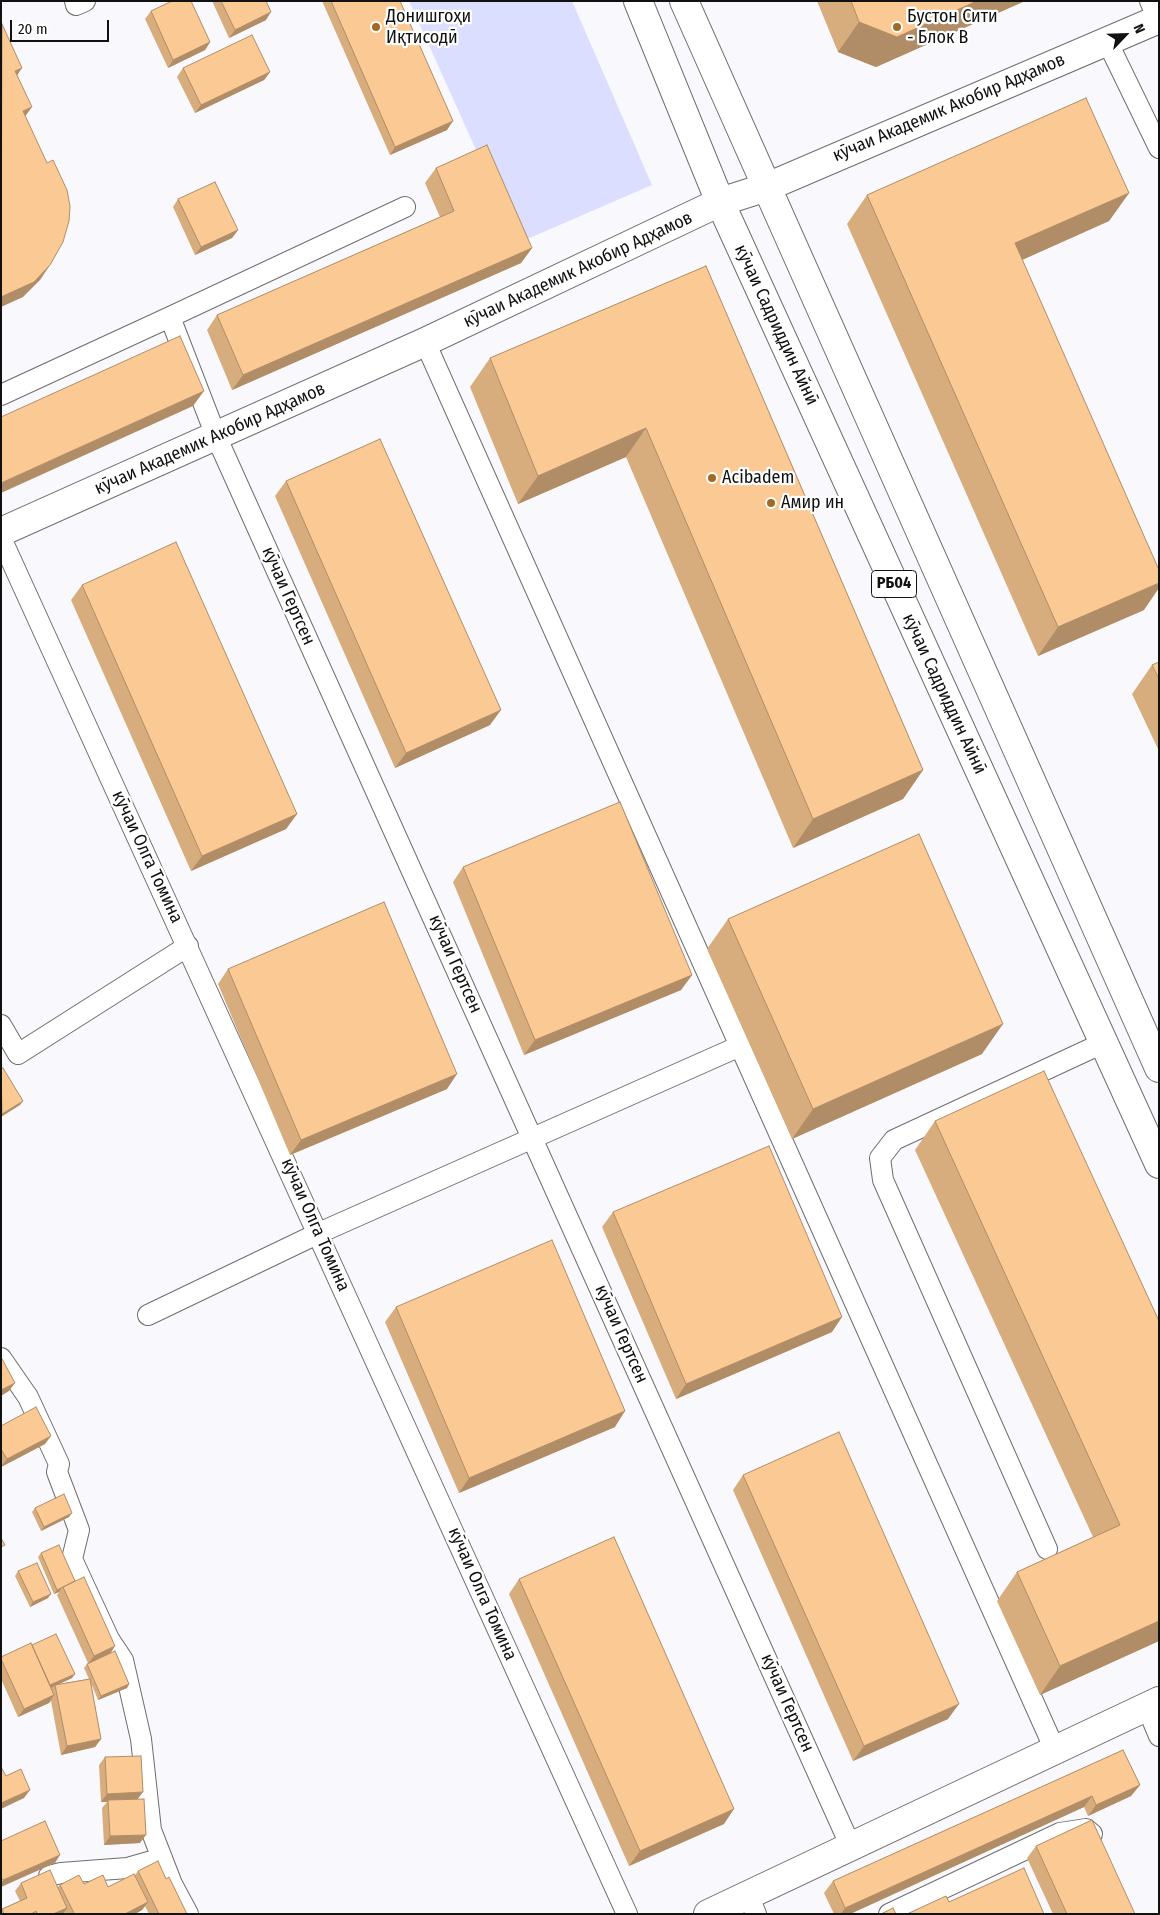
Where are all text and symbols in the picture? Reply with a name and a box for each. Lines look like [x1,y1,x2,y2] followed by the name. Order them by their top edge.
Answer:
[386,6,471,48] place label: Донишгоҳи Иқтисодӣ
[907,6,998,48] place label: Бустон Сити - Блок В
[12,10,111,42] scale bar
[1100,10,1150,60] north arrow
[18,20,48,38] text: 20 m
[370,21,382,33] marker: Донишгоҳи Иқтисодӣ
[891,21,903,33] marker: Бустон Сити - Блок В
[1130,21,1149,36] text: N
[830,49,1068,167] street label: кӯчаи Академик Акобир Адҳамов
[460,207,696,333] street label: кӯчаи Академик Акобир Адҳамов
[729,241,823,409] street label: кӯчаи Садриддин Айнӣ
[91,378,329,500] street label: кӯчаи Академик Акобир Адҳамов
[722,467,794,489] place label: Acibadem
[706,472,718,484] marker: Acibadem
[781,492,844,514] place label: Амир ин
[765,497,777,509] marker: Амир ин
[257,544,319,648] street label: кӯчаи Гертсен
[872,570,916,598] road number: РБ04
[897,610,991,778] street label: кӯчаи Садриддин Айнӣ
[107,787,187,927] street label: кӯчаи Олга Томина
[424,912,486,1016] street label: кӯчаи Гертсен
[276,1155,354,1295] street label: кӯчаи Олга Томина
[590,1282,652,1386] street label: кӯчаи Гертсен
[443,1524,521,1664] street label: кӯчаи Олга Томина
[756,1651,818,1755] street label: кӯчаи Гертсен

